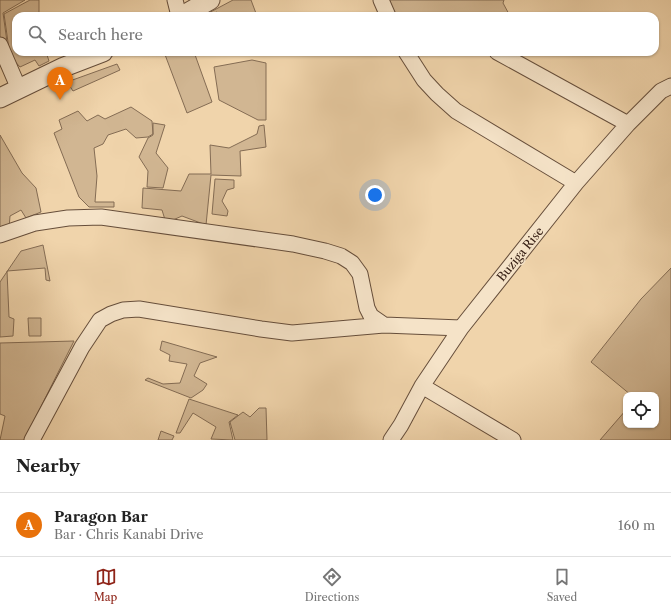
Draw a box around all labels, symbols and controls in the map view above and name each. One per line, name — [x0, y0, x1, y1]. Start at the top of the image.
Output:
search box — [12, 12, 659, 56]
icon: search — [26, 23, 48, 45]
text: Search here — [58, 25, 143, 44]
pin: A — [47, 67, 73, 100]
your location — [365, 185, 385, 205]
street label: Buziga Rise — [494, 224, 547, 284]
map controls — [623, 392, 659, 428]
button: locate — [623, 392, 659, 428]
text: Nearby — [16, 456, 80, 476]
text: Paragon Bar — [54, 507, 148, 526]
text: A — [24, 517, 34, 533]
text: 160 m — [618, 517, 655, 533]
text: Bar · Chris Kanabi Drive — [54, 526, 203, 542]
tab: Map — [94, 566, 117, 604]
tab: Directions — [305, 566, 359, 604]
tab: Saved — [547, 566, 577, 604]

